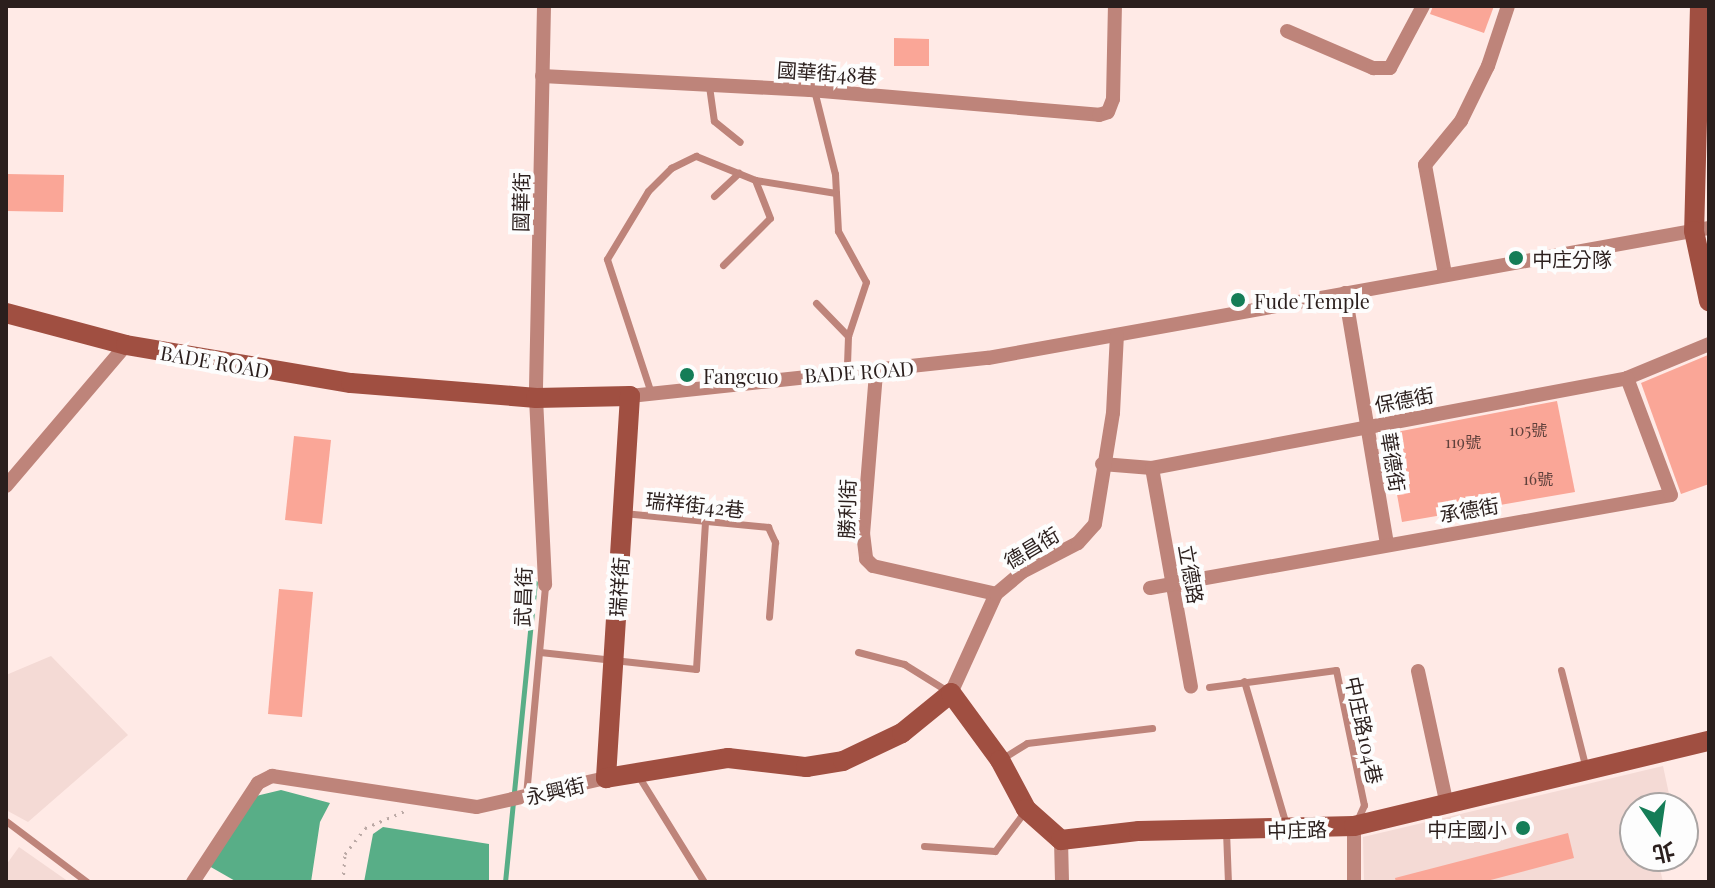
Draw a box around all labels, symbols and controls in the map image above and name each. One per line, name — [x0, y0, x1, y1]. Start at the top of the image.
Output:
street label: 國華街48巷 — [776, 57, 878, 87]
street label: 國華街 — [507, 172, 533, 232]
place label: 中庄分隊 — [1532, 246, 1612, 270]
marker: 中庄分隊 — [1507, 249, 1525, 267]
place label: Fude Temple — [1254, 288, 1370, 312]
marker: Fude Temple — [1229, 291, 1247, 309]
street label: BADE ROAD — [159, 340, 271, 382]
street label: BADE ROAD — [803, 355, 915, 387]
place label: Fangcuo — [703, 363, 778, 387]
marker: Fangcuo — [678, 366, 696, 384]
street label: 保德街 — [1372, 381, 1436, 417]
house number: 105號 — [1509, 420, 1547, 440]
street label: 華德街 — [1377, 430, 1411, 494]
house number: 119號 — [1445, 432, 1481, 452]
house number: 16號 — [1523, 469, 1553, 489]
street label: 勝利街 — [833, 479, 859, 539]
street label: 瑞祥街42巷 — [644, 487, 746, 521]
street label: 承德街 — [1437, 492, 1501, 526]
street label: 德昌街 — [999, 521, 1063, 573]
street label: 立德路 — [1175, 542, 1209, 606]
street label: 瑞祥街 — [604, 556, 632, 618]
street label: 武昌街 — [509, 567, 535, 627]
street label: 中庄路104巷 — [1342, 674, 1388, 786]
street label: 永興街 — [523, 772, 587, 808]
north arrow — [1619, 792, 1699, 872]
street label: 中庄路 — [1267, 816, 1327, 842]
place label: 中庄國小 — [1427, 816, 1507, 840]
marker: 中庄國小 — [1514, 819, 1532, 837]
text: 北 — [1650, 836, 1678, 871]

